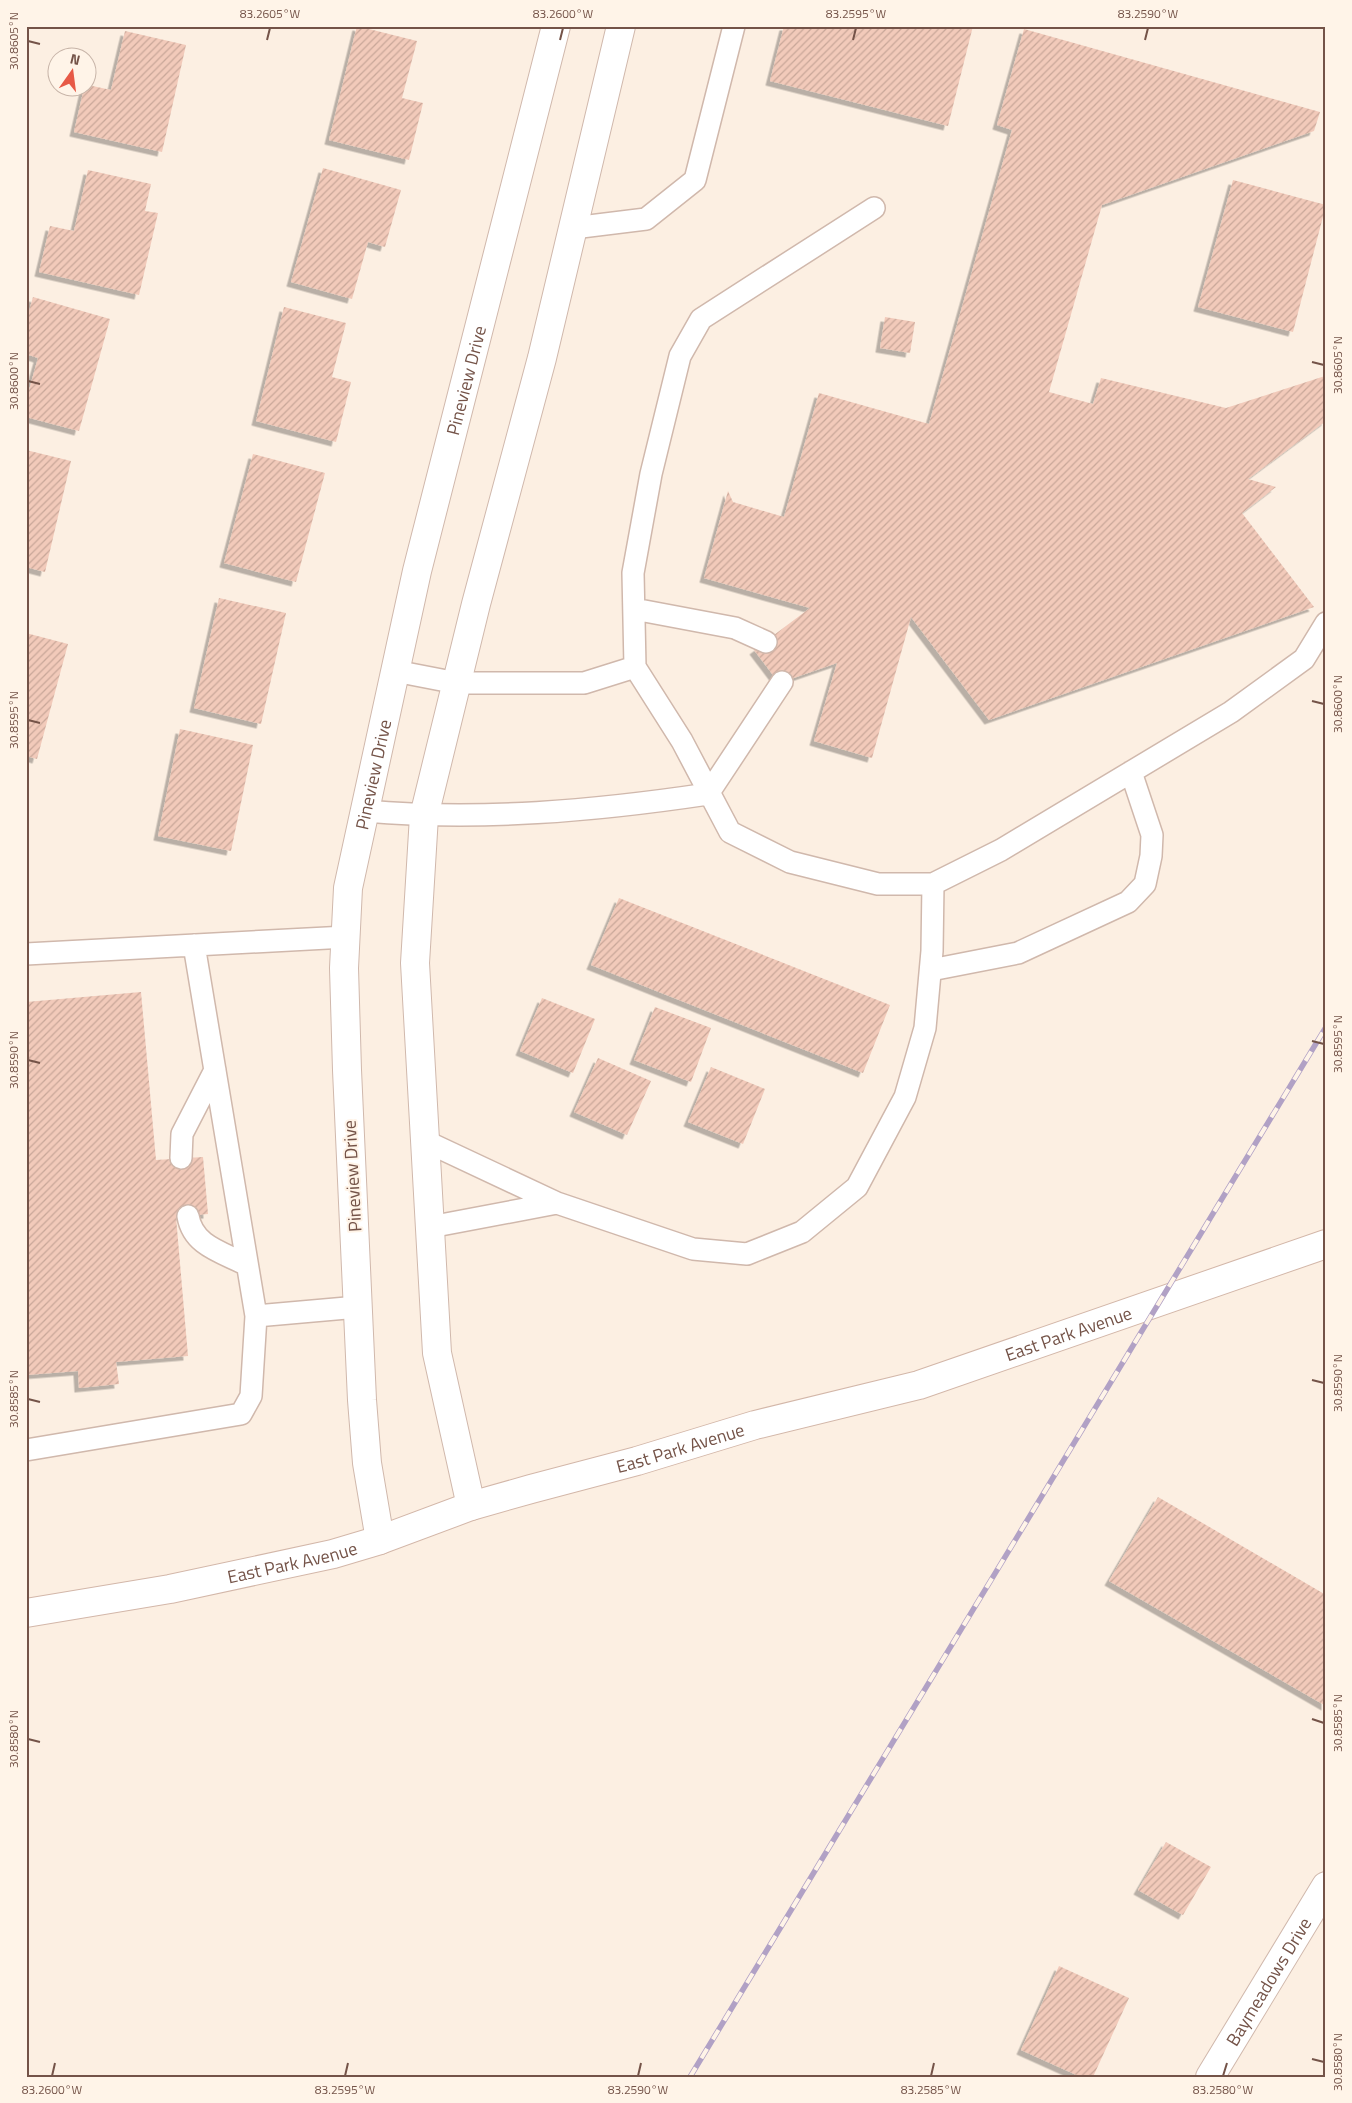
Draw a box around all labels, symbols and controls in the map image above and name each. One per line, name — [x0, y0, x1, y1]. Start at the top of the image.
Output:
text: 83.2605°W — [240, 4, 300, 23]
text: 83.2600°W — [533, 4, 593, 23]
text: 83.2595°W — [826, 4, 886, 23]
text: 83.2590°W — [1118, 4, 1178, 23]
text: 30.8605°N — [4, 12, 23, 70]
north arrow — [48, 48, 98, 98]
text: N — [68, 48, 83, 70]
street label: Pineview Drive — [439, 323, 493, 438]
text: 30.8605°N — [1328, 336, 1347, 394]
text: 30.8600°N — [4, 352, 23, 410]
text: 30.8600°N — [1328, 675, 1347, 733]
text: 30.8595°N — [4, 691, 23, 749]
street label: Pineview Drive — [348, 717, 398, 832]
text: 30.8595°N — [1328, 1015, 1347, 1073]
text: 30.8590°N — [4, 1031, 23, 1089]
street label: Pineview Drive — [336, 1119, 368, 1233]
street label: East Park Avenue — [1001, 1299, 1135, 1368]
text: 30.8590°N — [1328, 1354, 1347, 1412]
text: 30.8585°N — [4, 1370, 23, 1428]
street label: East Park Avenue — [613, 1416, 747, 1479]
street label: East Park Avenue — [225, 1534, 360, 1590]
text: 30.8585°N — [1328, 1694, 1347, 1752]
text: 30.8580°N — [4, 1710, 23, 1768]
street label: Baymeadows Drive — [1219, 1912, 1318, 2051]
text: 30.8580°N — [1328, 2033, 1347, 2091]
text: 83.2600°W — [22, 2080, 82, 2099]
text: 83.2595°W — [315, 2080, 375, 2099]
text: 83.2590°W — [608, 2080, 668, 2099]
text: 83.2585°W — [901, 2080, 961, 2099]
text: 83.2580°W — [1193, 2080, 1253, 2099]

